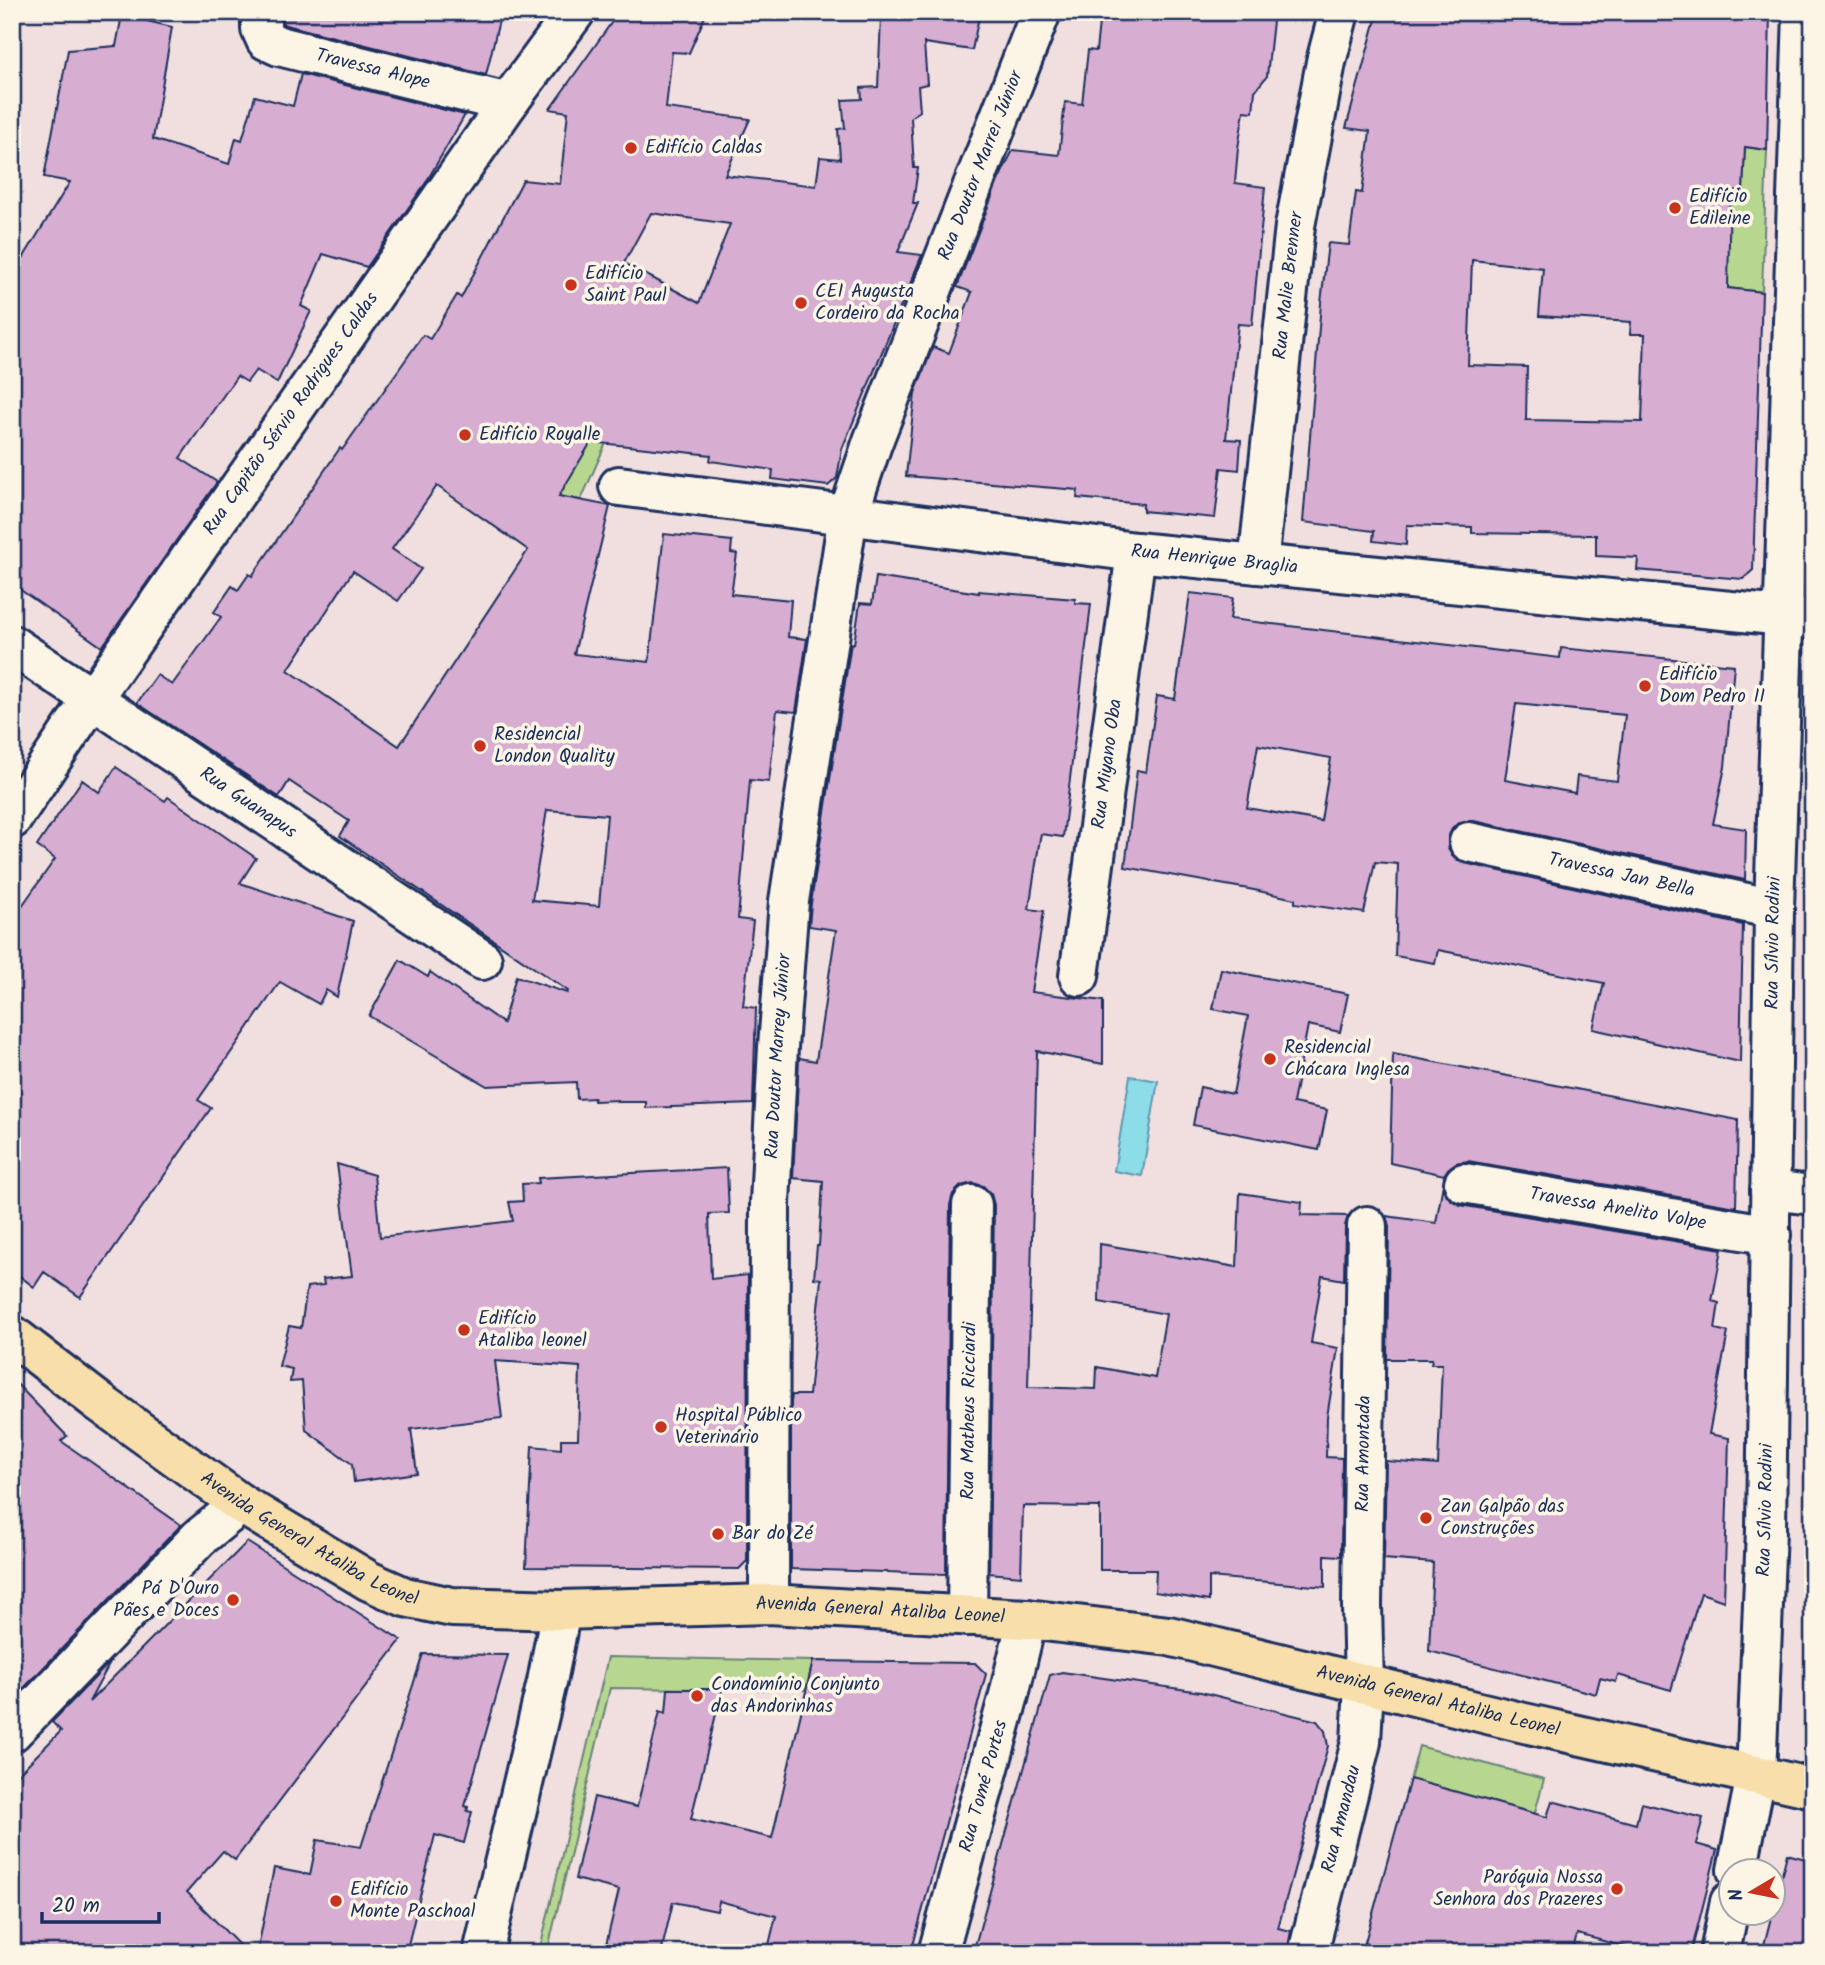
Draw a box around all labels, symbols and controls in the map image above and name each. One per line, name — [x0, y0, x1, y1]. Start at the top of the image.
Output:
street label: Travessa Alope — [312, 41, 434, 98]
street label: Rua Doutor Marrei Júnior — [930, 65, 1032, 265]
place label: Edifício Caldas — [645, 133, 762, 163]
marker: Edifício Caldas — [623, 140, 639, 156]
place label: Edifício Edileine — [1689, 182, 1751, 234]
marker: Edifício Edileine — [1667, 200, 1683, 216]
street label: Rua Malie Brenner — [1265, 208, 1313, 361]
place label: Edifício Saint Paul — [585, 259, 667, 311]
marker: Edifício Saint Paul — [563, 277, 579, 293]
place label: CEI Augusta Cordeiro da Rocha — [815, 277, 960, 329]
street label: Rua Capitão Sérvio Rodrigues Caldas — [196, 286, 387, 542]
marker: CEI Augusta Cordeiro da Rocha — [793, 295, 809, 311]
place label: Edifício Royalle — [479, 420, 601, 450]
marker: Edifício Royalle — [457, 427, 473, 443]
street label: Rua Henrique Braglia — [1129, 537, 1299, 583]
place label: Edifício Dom Pedro II — [1659, 660, 1765, 712]
marker: Edifício Dom Pedro II — [1637, 678, 1653, 694]
street label: Rua Miyano Oba — [1084, 697, 1131, 831]
place label: Residencial London Quality — [494, 720, 616, 772]
marker: Residencial London Quality — [472, 738, 488, 754]
street label: Rua Guanapus — [193, 760, 303, 847]
street label: Travessa Jan Bella — [1545, 845, 1697, 906]
street label: Rua Sílvio Rodini — [1758, 875, 1790, 1010]
street label: Rua Doutor Marrey Júnior — [757, 951, 800, 1160]
place label: Residencial Chácara Inglesa — [1284, 1033, 1410, 1085]
marker: Residencial Chácara Inglesa — [1262, 1051, 1278, 1067]
street label: Travessa Anelito Volpe — [1527, 1179, 1709, 1239]
place label: Edifício Ataliba leonel — [478, 1304, 587, 1356]
street label: Rua Matheus Ricciardi — [953, 1320, 986, 1500]
marker: Edifício Ataliba leonel — [456, 1322, 472, 1338]
street label: Rua Amontada — [1348, 1395, 1380, 1512]
place label: Hospital Público Veterinário — [675, 1401, 802, 1453]
marker: Hospital Público Veterinário — [653, 1419, 669, 1435]
street label: Rua Sílvio Rodini — [1749, 1442, 1782, 1577]
street label: Avenida General Ataliba Leonel — [194, 1464, 422, 1615]
place label: Zan Galpão das Construções — [1440, 1492, 1564, 1544]
marker: Zan Galpão das Construções — [1418, 1510, 1434, 1526]
place label: Bar do Zé — [732, 1519, 813, 1549]
marker: Bar do Zé — [710, 1526, 726, 1542]
place label: Pá D'Ouro Pães e Doces — [113, 1574, 219, 1626]
street label: Avenida General Ataliba Leonel — [755, 1589, 1006, 1633]
marker: Pá D'Ouro Pães e Doces — [225, 1592, 241, 1608]
street label: Avenida General Ataliba Leonel — [1313, 1658, 1563, 1746]
place label: Condomínio Conjunto das Andorinhas — [711, 1670, 880, 1722]
marker: Condomínio Conjunto das Andorinhas — [689, 1688, 705, 1704]
street label: Rua Tomé Portes — [951, 1717, 1016, 1856]
street label: Rua Amandau — [1314, 1762, 1370, 1876]
north arrow — [1716, 1856, 1786, 1926]
place label: Paróquia Nossa Senhora dos Prazeres — [1433, 1863, 1603, 1915]
place label: Edifício Monte Paschoal — [350, 1875, 476, 1927]
scale bar — [42, 1881, 159, 1925]
marker: Paróquia Nossa Senhora dos Prazeres — [1609, 1881, 1625, 1897]
text: N — [1721, 1886, 1753, 1903]
text: 20 m — [52, 1890, 100, 1923]
marker: Edifício Monte Paschoal — [328, 1893, 344, 1909]

